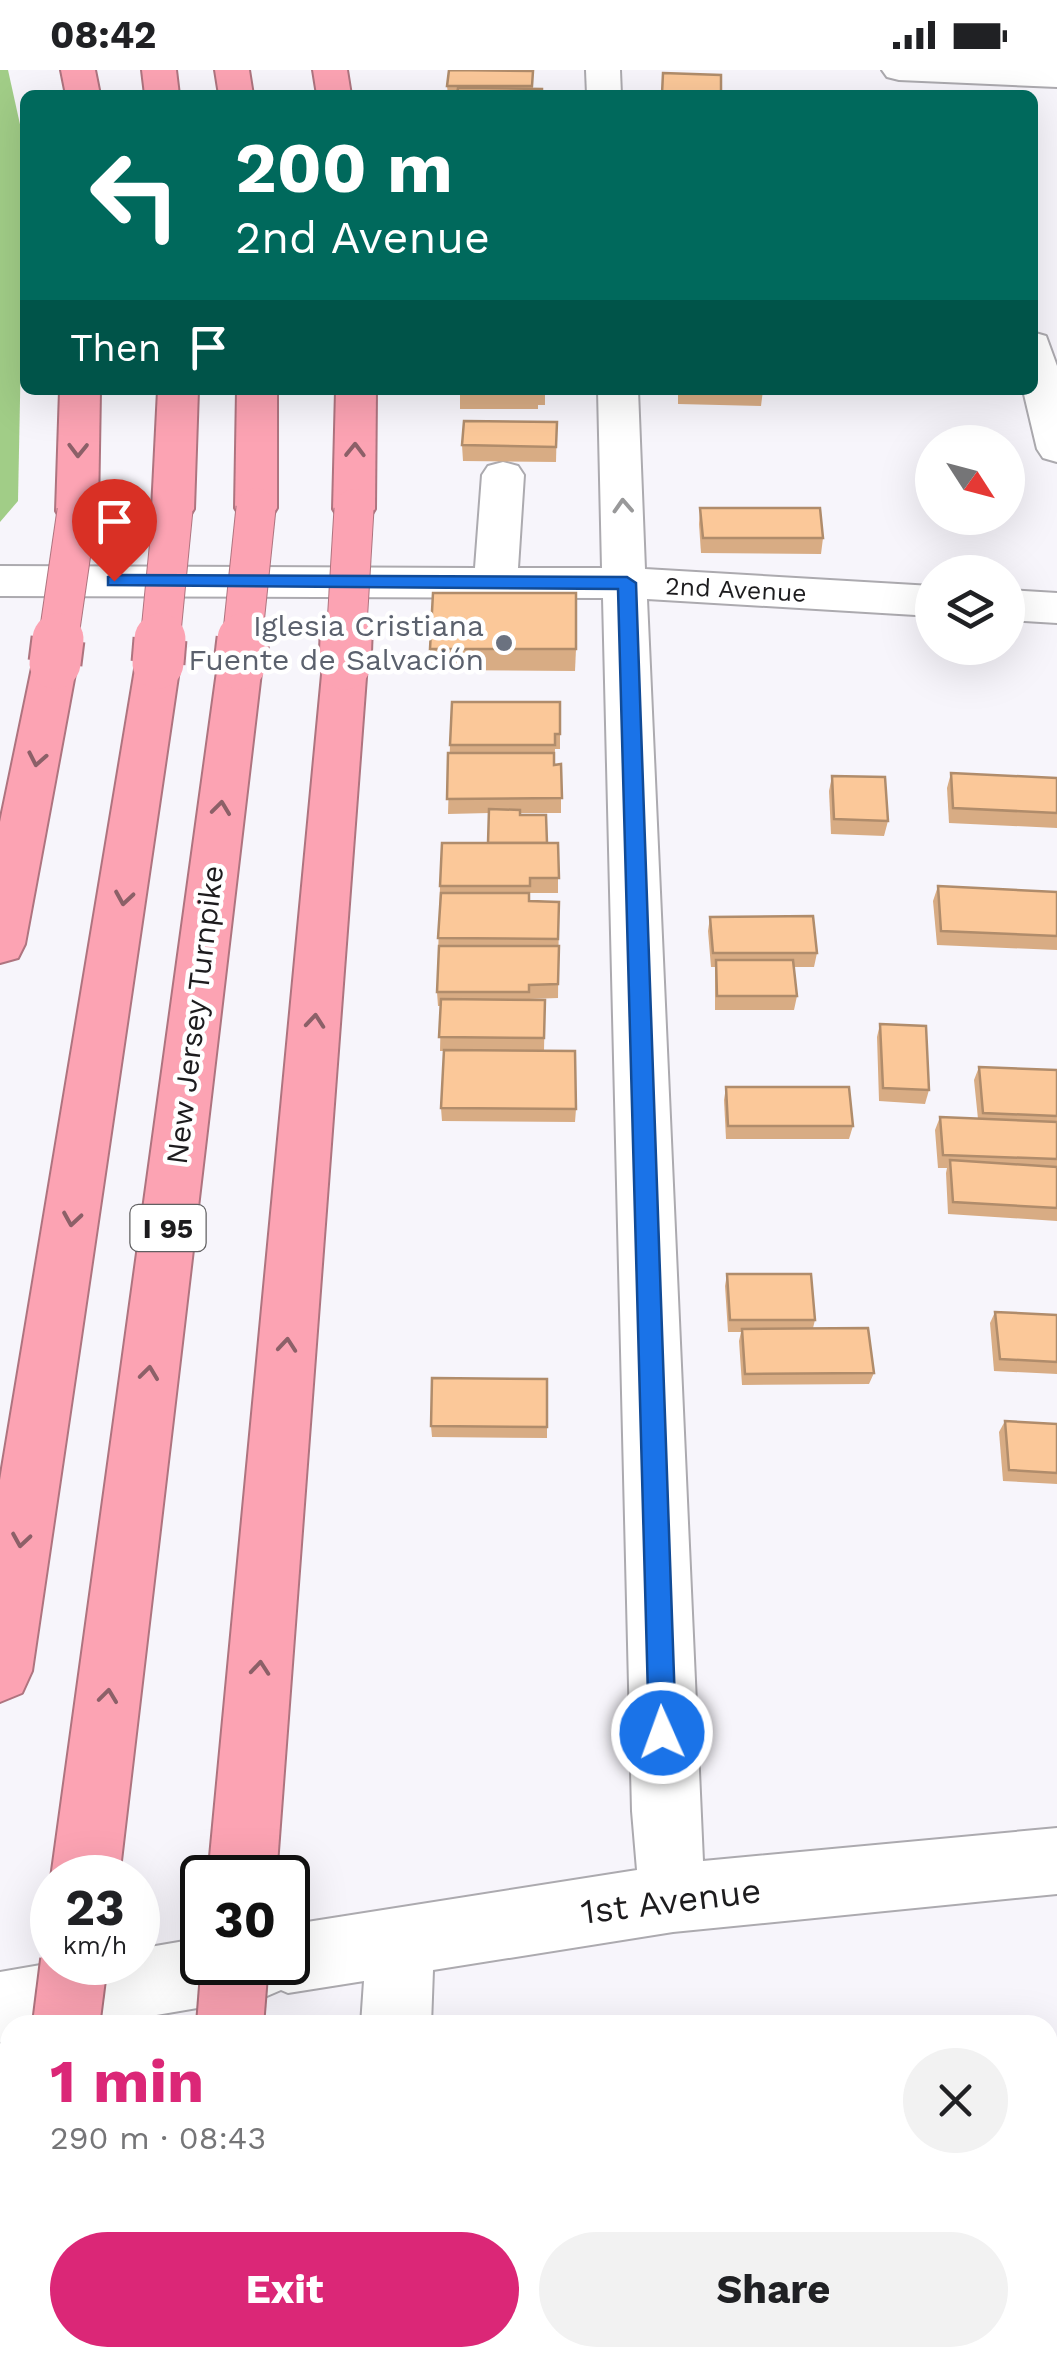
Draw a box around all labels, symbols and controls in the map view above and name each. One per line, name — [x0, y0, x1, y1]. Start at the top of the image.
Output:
text: 08:42 — [50, 13, 157, 57]
text: 200 m — [235, 127, 453, 209]
icon: left — [70, 130, 200, 260]
text: 2nd Avenue — [235, 211, 490, 264]
icon: arrive — [181, 320, 236, 375]
text: Then — [70, 326, 161, 370]
north arrow — [915, 425, 1025, 535]
map controls — [915, 425, 1025, 665]
one-way arrow — [345, 441, 366, 457]
one-way arrow — [68, 443, 89, 459]
pin — [72, 479, 157, 582]
icon: arrive — [87, 494, 142, 549]
one-way arrow — [613, 498, 634, 514]
button: layers — [915, 555, 1025, 665]
street label: 2nd Avenue — [664, 571, 807, 608]
place label: Iglesia Cristiana Fuente de Salvación — [188, 608, 484, 677]
marker: Iglesia Cristiana Fuente de Salvación — [493, 632, 515, 654]
one-way arrow — [27, 750, 48, 767]
one-way arrow — [210, 799, 231, 816]
street label: New Jersey Turnpike — [159, 863, 230, 1166]
one-way arrow — [114, 890, 135, 907]
one-way arrow — [303, 1012, 325, 1028]
road number: I 95 — [130, 1205, 206, 1251]
one-way arrow — [63, 1211, 84, 1228]
one-way arrow — [276, 1336, 298, 1352]
one-way arrow — [138, 1365, 159, 1381]
one-way arrow — [11, 1532, 32, 1549]
one-way arrow — [248, 1660, 270, 1676]
position arrow — [610, 1681, 714, 1785]
one-way arrow — [97, 1687, 118, 1703]
speed limit sign: 30 — [180, 1855, 310, 1985]
street label: 1st Avenue — [579, 1869, 763, 1933]
text: 23 — [65, 1878, 125, 1937]
text: km/h — [63, 1931, 127, 1960]
text: 1 min — [50, 2046, 204, 2117]
button: close — [903, 2048, 1008, 2153]
text: 290 m · 08:43 — [50, 2119, 266, 2157]
button: Exit — [50, 2232, 519, 2347]
button: Share — [539, 2232, 1008, 2347]

